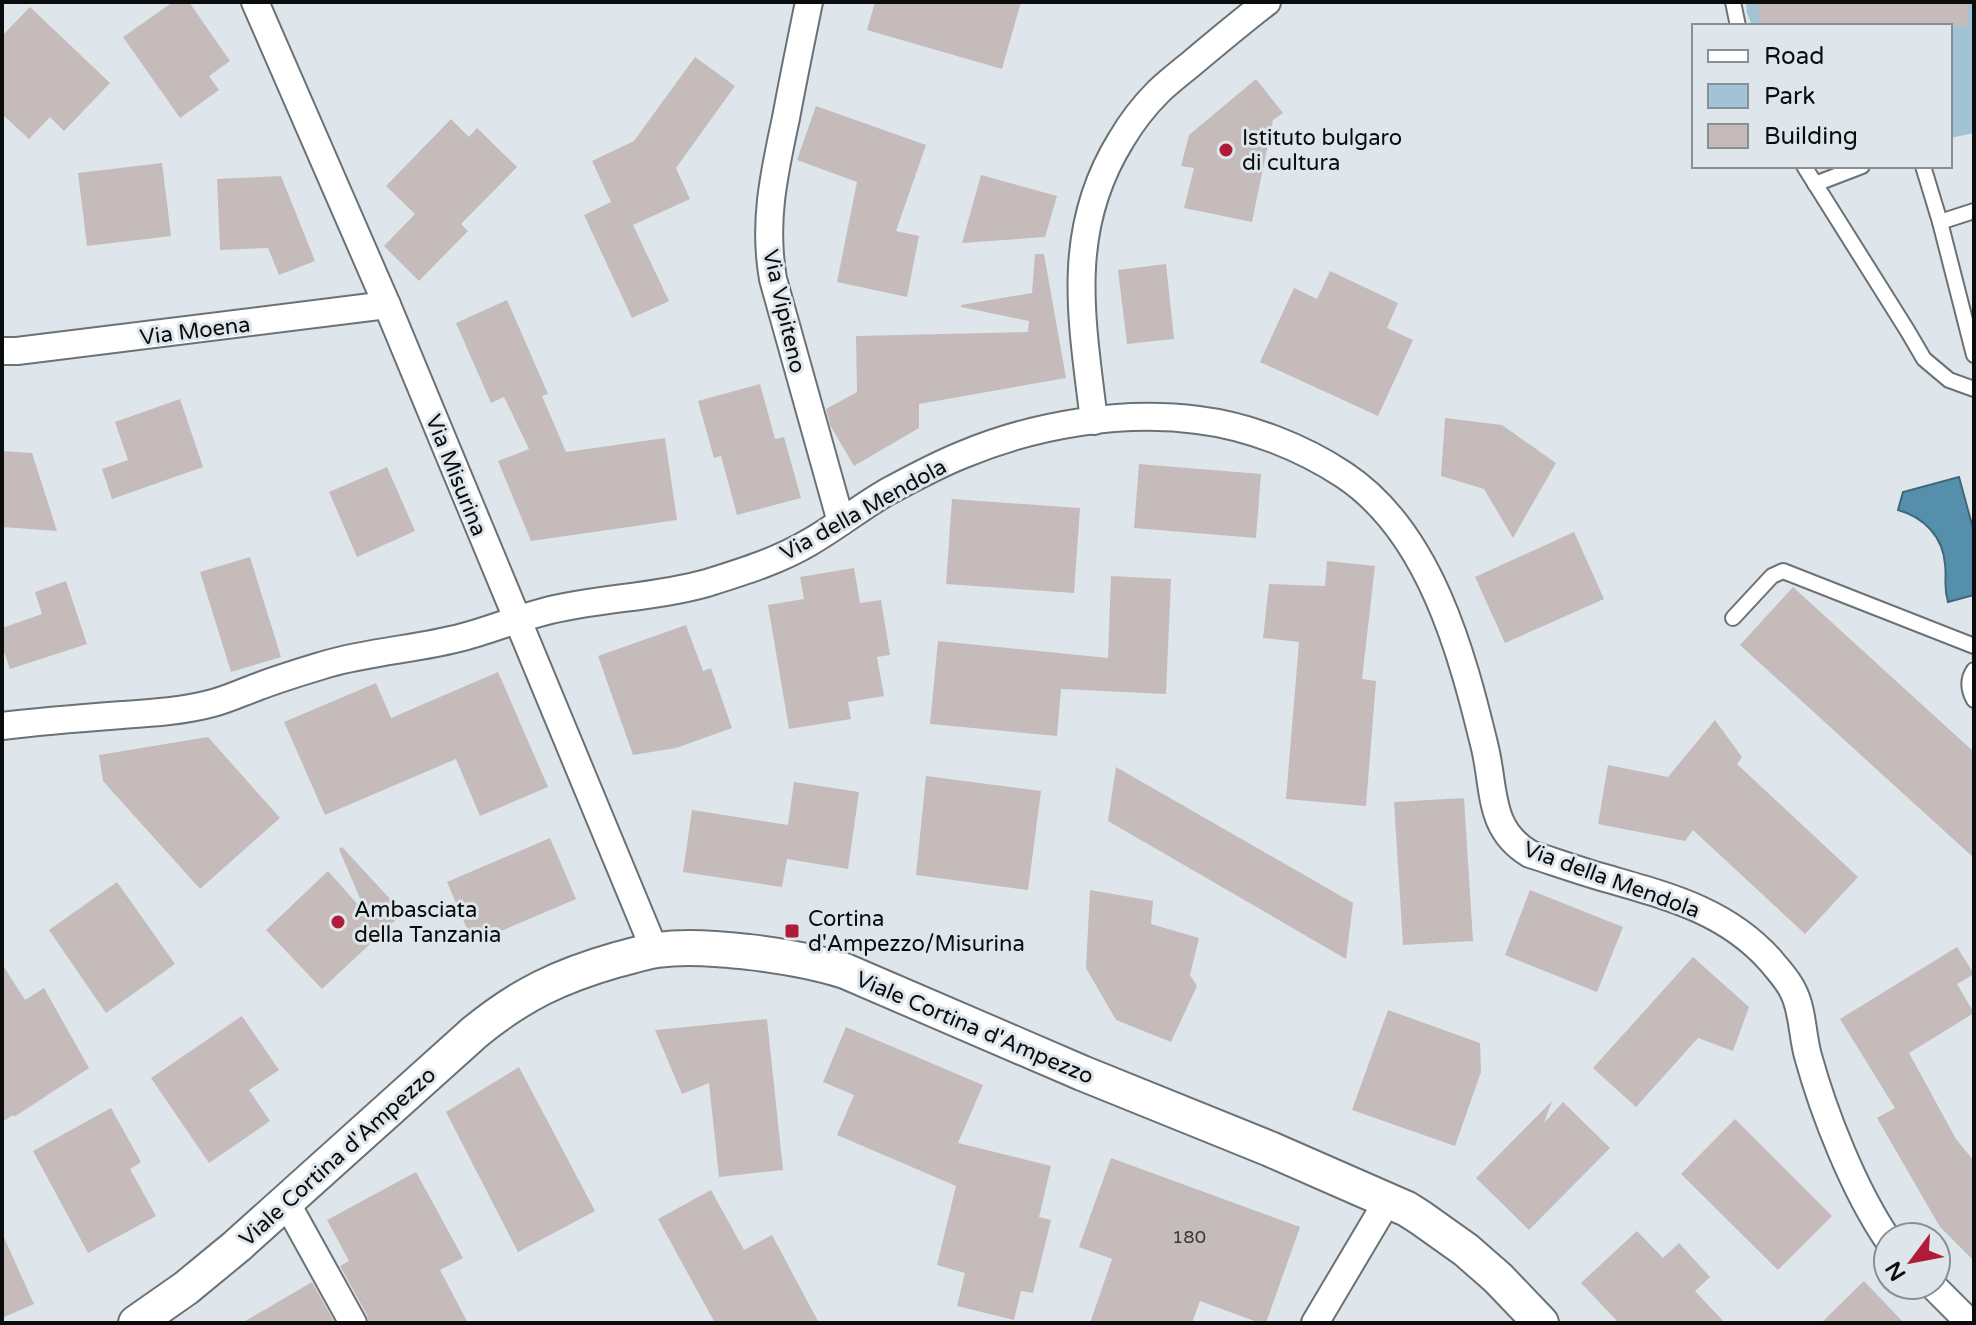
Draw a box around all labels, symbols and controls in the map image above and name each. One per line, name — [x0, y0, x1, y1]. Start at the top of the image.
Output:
legend — [1692, 24, 1952, 168]
text: Road — [1764, 42, 1824, 71]
text: Park — [1764, 82, 1815, 111]
text: Building — [1764, 122, 1858, 151]
place label: Istituto bulgaro di cultura — [1242, 125, 1402, 176]
marker: Istituto bulgaro di cultura — [1217, 141, 1235, 159]
street label: Via Vipiteno — [757, 247, 811, 376]
street label: Via Moena — [138, 311, 252, 351]
street label: Via Misurina — [420, 411, 492, 540]
street label: Via della Mendola — [776, 453, 951, 566]
street label: Via della Mendola — [1520, 836, 1703, 924]
place label: Ambasciata della Tanzania — [354, 897, 501, 948]
place label: Cortina d'Ampezzo/Misurina — [808, 906, 1025, 957]
marker: Ambasciata della Tanzania — [329, 913, 347, 931]
marker: Cortina d'Ampezzo/Misurina — [783, 922, 801, 940]
street label: Viale Cortina d'Ampezzo — [852, 966, 1097, 1090]
street label: Viale Cortina d'Ampezzo — [234, 1062, 441, 1252]
north arrow — [1872, 1221, 1952, 1301]
house number: 180 — [1172, 1226, 1206, 1248]
text: N — [1880, 1257, 1912, 1285]

